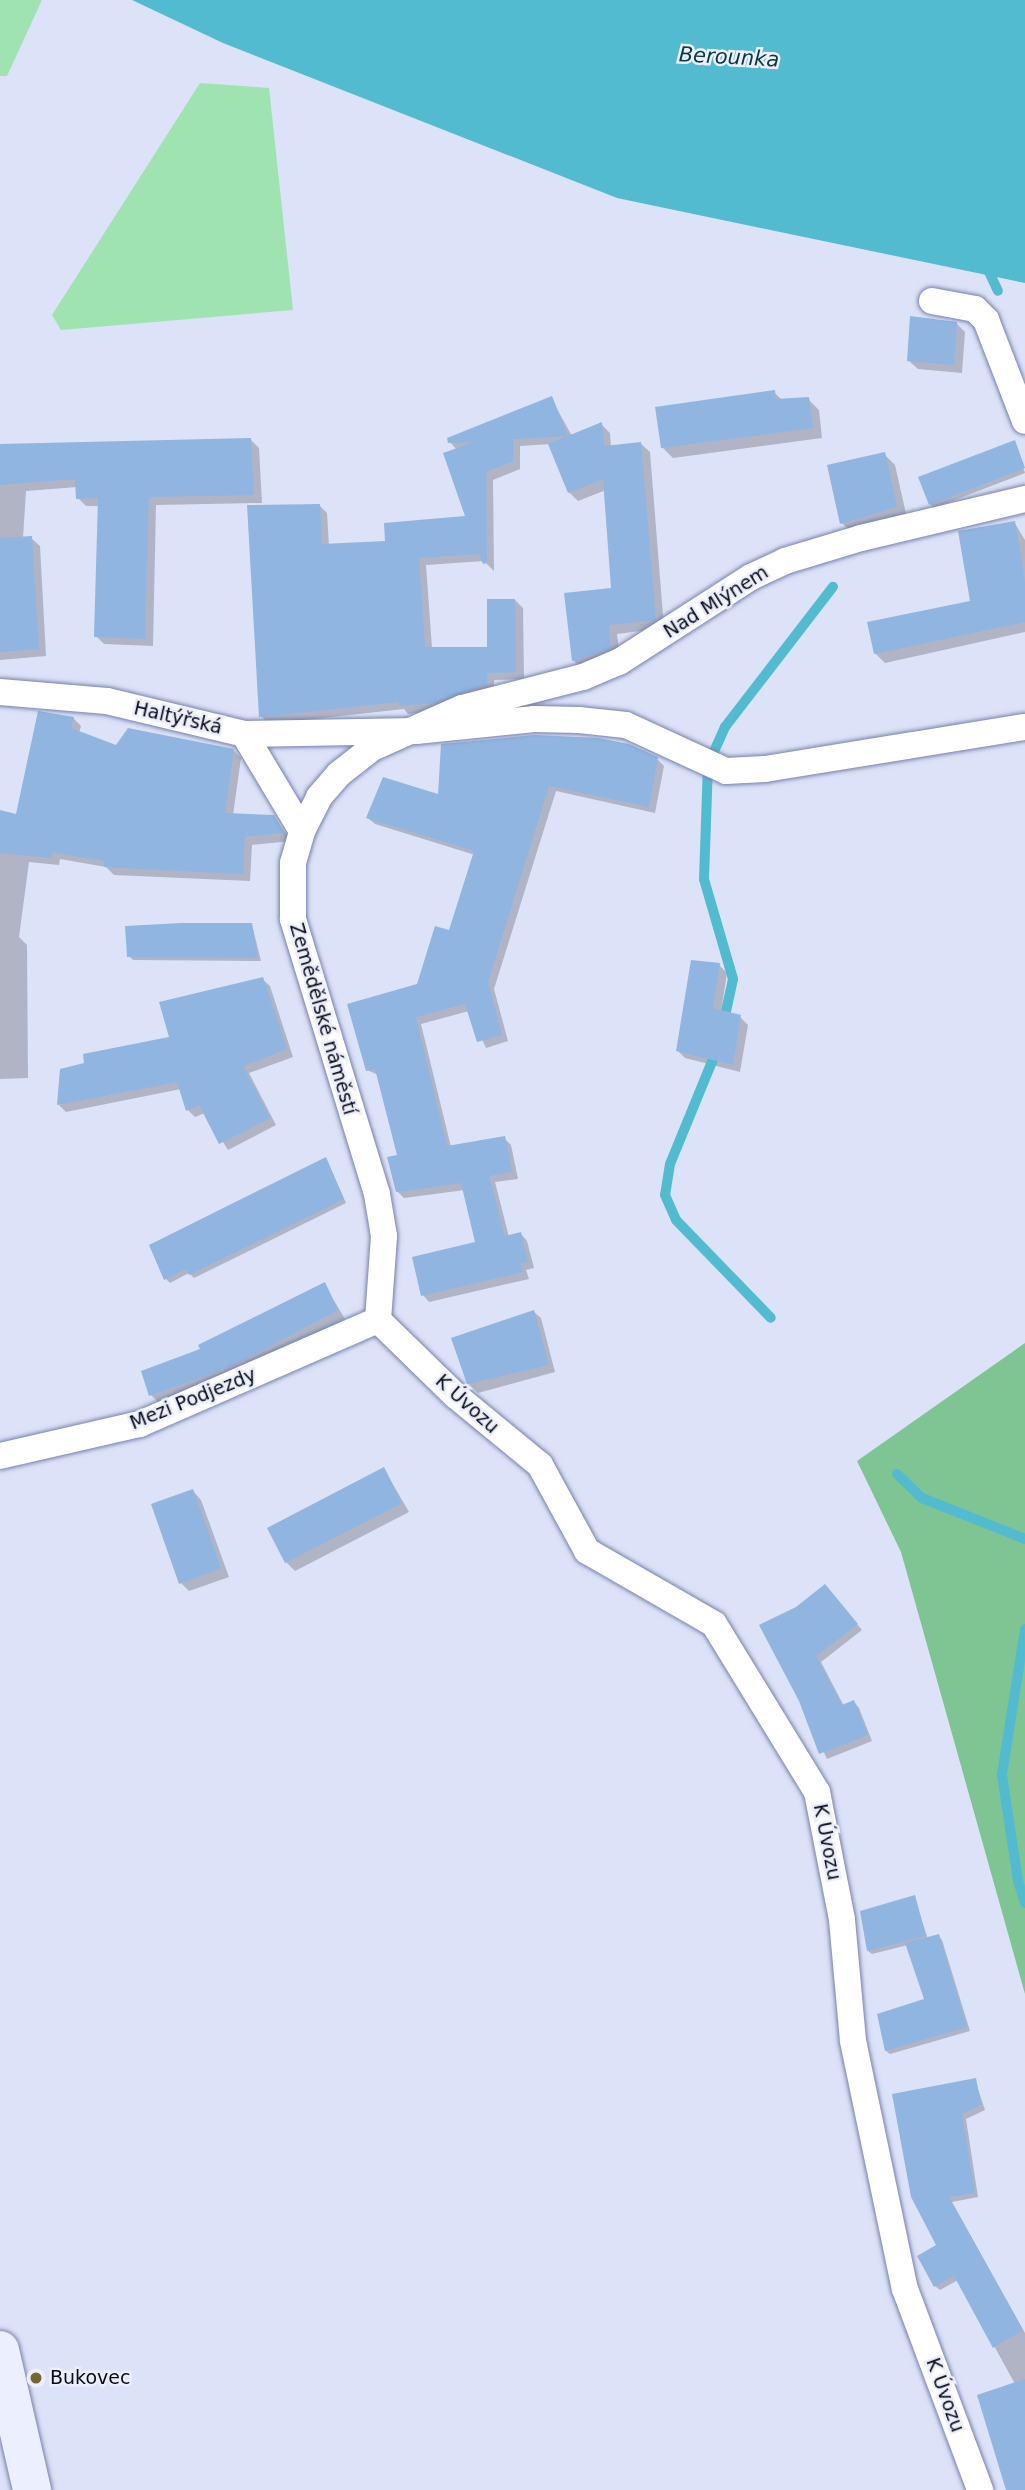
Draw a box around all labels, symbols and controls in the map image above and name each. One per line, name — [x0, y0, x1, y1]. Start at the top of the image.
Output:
water label: Berounka — [678, 42, 780, 72]
street label: Nad Mlýnem — [659, 561, 773, 643]
street label: Haltýřská — [132, 697, 224, 739]
street label: Zemědělské náměstí — [285, 921, 361, 1117]
street label: Mezi Podjezdy — [127, 1363, 259, 1435]
street label: K Úvozu — [431, 1370, 503, 1438]
street label: K Úvozu — [808, 1802, 846, 1882]
street label: K Úvozu — [921, 2355, 969, 2435]
place label: Bukovec — [50, 2367, 130, 2389]
marker: Bukovec — [28, 2370, 44, 2386]

